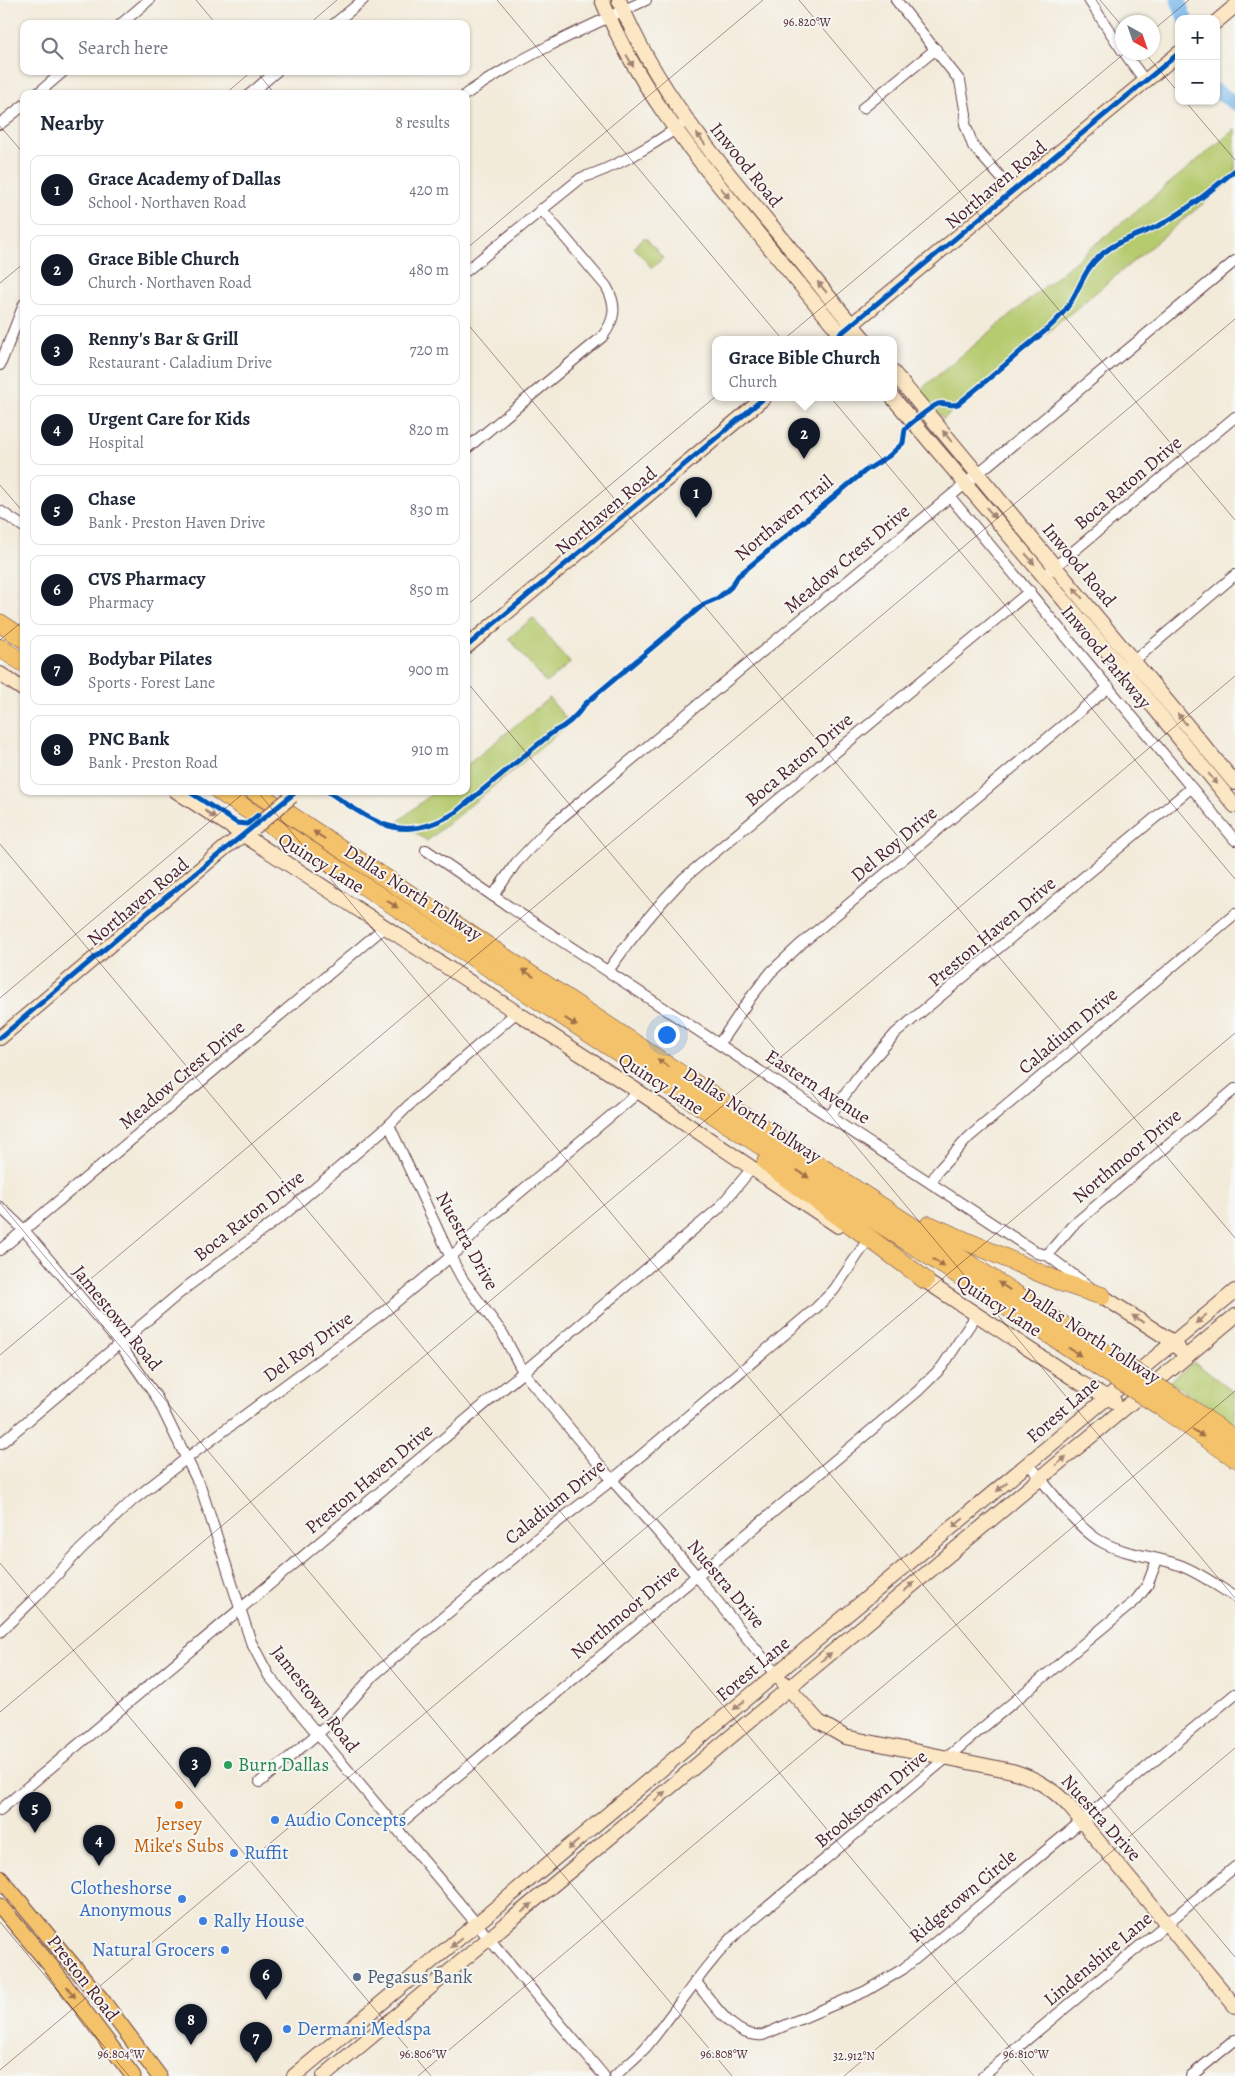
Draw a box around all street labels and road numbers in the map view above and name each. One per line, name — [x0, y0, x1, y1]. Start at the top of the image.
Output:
street label: Inwood Road — [704, 117, 789, 214]
street label: Northaven Road — [940, 134, 1053, 235]
street label: Boca Raton Drive — [1068, 430, 1188, 536]
street label: Northaven Road — [550, 460, 663, 561]
street label: Northaven Trail — [729, 469, 839, 567]
street label: Meadow Crest Drive — [778, 499, 916, 619]
street label: Inwood Road — [1036, 517, 1122, 613]
street label: Inwood Parkway — [1055, 599, 1158, 715]
street label: Boca Raton Drive — [739, 707, 859, 813]
street label: Del Roy Drive — [845, 800, 943, 888]
street label: Quincy Lane — [273, 826, 369, 900]
street label: Dallas North Tollway — [339, 839, 488, 948]
street label: Northaven Road — [82, 851, 195, 952]
street label: Preston Haven Drive — [923, 871, 1061, 993]
street label: Caladium Drive — [1013, 982, 1123, 1080]
street label: Meadow Crest Drive — [113, 1015, 251, 1135]
street label: Eastern Avenue — [761, 1043, 875, 1131]
street label: Quincy Lane — [613, 1047, 709, 1121]
street label: Dallas North Tollway — [678, 1061, 827, 1170]
street label: Northmoor Drive — [1067, 1103, 1187, 1209]
street label: Boca Raton Drive — [188, 1165, 310, 1267]
street label: Nuestra Drive — [429, 1187, 505, 1295]
street label: Jamestown Road — [66, 1260, 168, 1377]
street label: Quincy Lane — [951, 1269, 1047, 1343]
street label: Dallas North Tollway — [1017, 1282, 1166, 1391]
street label: Del Roy Drive — [258, 1306, 358, 1388]
street label: Forest Lane — [1021, 1371, 1105, 1449]
street label: Preston Haven Drive — [300, 1418, 438, 1540]
street label: Caladium Drive — [499, 1453, 611, 1551]
street label: Nuestra Drive — [681, 1534, 771, 1634]
street label: Northmoor Drive — [565, 1559, 685, 1665]
street label: Forest Lane — [711, 1630, 795, 1708]
street label: Jamestown Road — [265, 1640, 365, 1758]
street label: Brookstown Drive — [809, 1744, 933, 1854]
street label: Nuestra Drive — [1055, 1769, 1147, 1867]
street label: Ridgetown Circle — [904, 1843, 1022, 1949]
street label: Lindenshire Lane — [1038, 1906, 1158, 2012]
street label: Preston Road — [41, 1929, 125, 2027]

